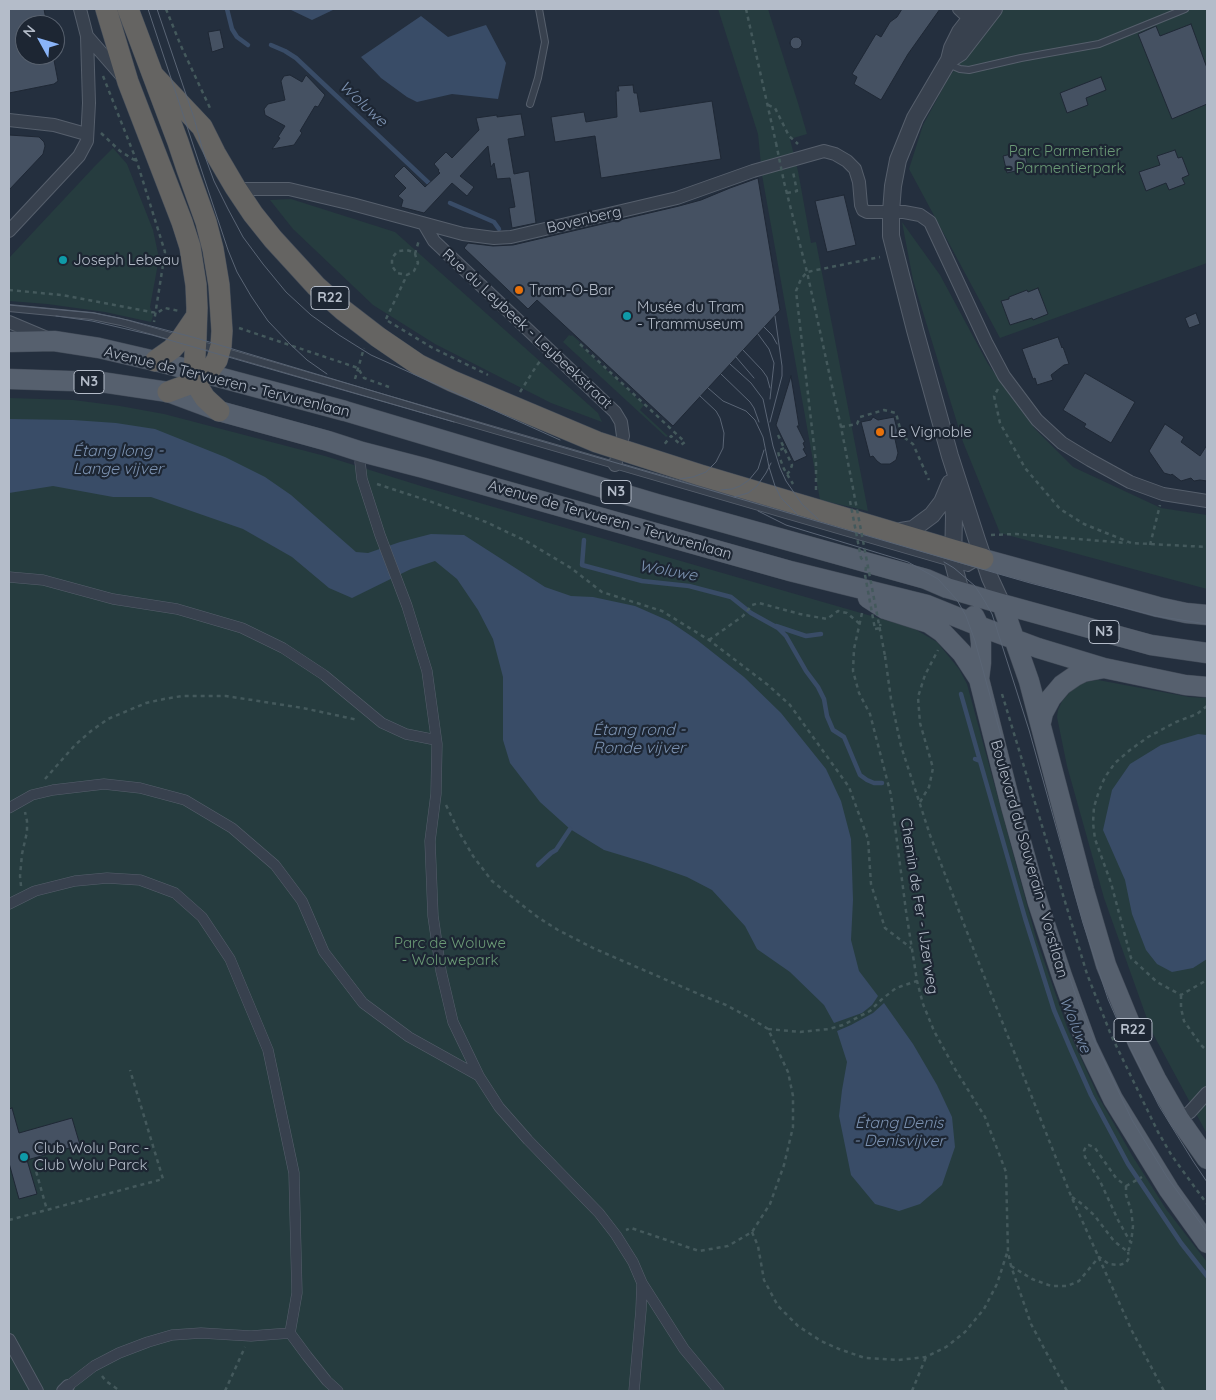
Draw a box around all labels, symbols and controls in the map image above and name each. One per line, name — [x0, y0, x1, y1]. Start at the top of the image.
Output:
north arrow — [15, 15, 65, 65]
text: N — [19, 22, 39, 41]
water label: Woluwe — [335, 77, 391, 131]
park label: Parc Parmentier - Parmentierpark — [1005, 142, 1125, 177]
street label: Bovenberg — [545, 203, 623, 237]
street label: Rue du Leybeek - Leybeekstraat — [438, 245, 616, 413]
place label: Joseph Lebeau — [73, 251, 179, 269]
marker: Joseph Lebeau — [57, 254, 69, 266]
place label: Tram-O-Bar — [529, 281, 613, 299]
marker: Tram-O-Bar — [513, 284, 525, 296]
road number: R22 — [311, 286, 349, 310]
place label: Musée du Tram - Trammuseum — [637, 298, 745, 333]
marker: Musée du Tram - Trammuseum — [621, 310, 633, 322]
street label: Avenue de Tervueren - Tervurenlaan — [102, 343, 352, 421]
road number: N3 — [74, 371, 104, 394]
place label: Le Vignoble — [890, 423, 972, 441]
marker: Le Vignoble — [874, 426, 886, 438]
water label: Étang long - Lange vijver — [73, 441, 163, 479]
street label: Avenue de Tervueren - Tervurenlaan — [486, 477, 734, 563]
road number: N3 — [601, 481, 631, 504]
water label: Woluwe — [637, 556, 699, 586]
road number: N3 — [1089, 620, 1119, 644]
water label: Étang rond - Ronde vijver — [593, 720, 685, 758]
street label: Boulevard du Souverain - Vorstlaan — [986, 738, 1072, 980]
street label: Chemin de Fer - IJzerweg — [896, 817, 942, 995]
park label: Parc de Woluwe - Woluwepark — [394, 934, 506, 969]
water label: Woluwe — [1055, 994, 1095, 1056]
road number: R22 — [1114, 1018, 1152, 1042]
water label: Étang Denis - Denisvijver — [853, 1113, 945, 1151]
place label: Club Wolu Parc - Club Wolu Parck — [34, 1139, 149, 1174]
marker: Club Wolu Parc - Club Wolu Parck — [18, 1151, 30, 1163]

